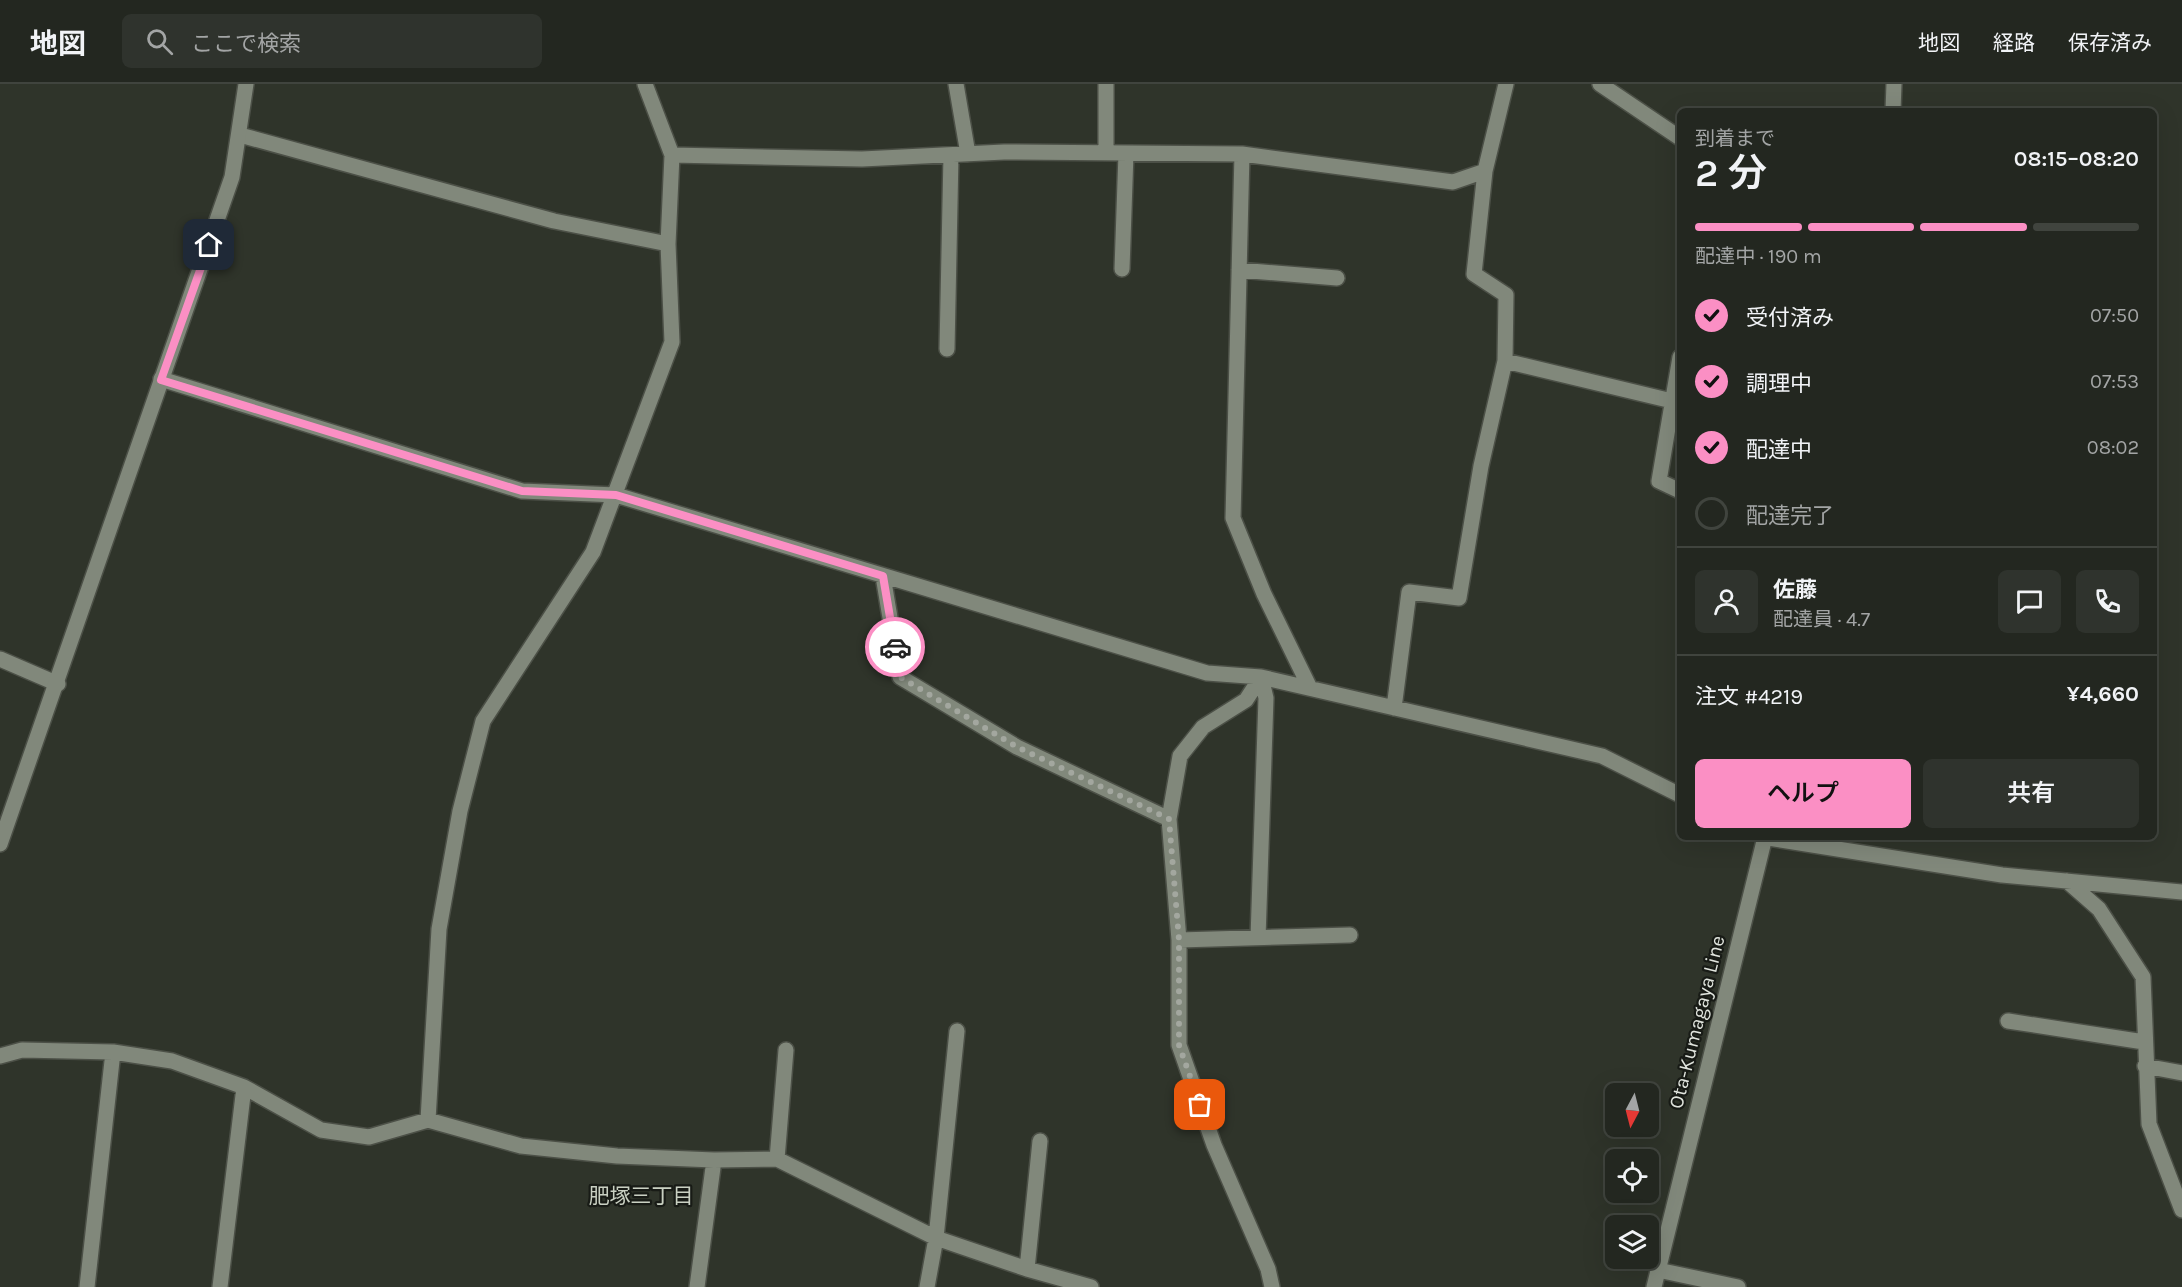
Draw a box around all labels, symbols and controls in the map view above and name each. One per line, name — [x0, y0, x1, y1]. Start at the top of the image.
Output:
search box — [122, 14, 542, 68]
icon: search — [143, 25, 176, 58]
text: 地図 — [30, 27, 86, 60]
text: ここで検索 — [191, 31, 301, 57]
text: 地図 — [1918, 31, 1960, 55]
text: 経路 — [1993, 31, 2035, 55]
text: 保存済み — [2068, 31, 2152, 55]
text: 到着まで — [1695, 127, 1775, 150]
text: 08:15–08:20 — [2014, 146, 2139, 172]
text: 2 分 — [1695, 150, 1767, 196]
pin — [183, 219, 234, 270]
icon: home — [192, 228, 225, 261]
text: 配達中 · 190 m — [1695, 245, 1822, 268]
icon: check — [1695, 299, 1728, 332]
text: 07:50 — [2090, 304, 2139, 327]
text: 受付済み — [1746, 305, 1834, 331]
icon: check — [1695, 365, 1728, 398]
text: 07:53 — [2090, 370, 2139, 393]
text: 調理中 — [1746, 371, 1812, 397]
icon: check — [1695, 431, 1728, 464]
text: 08:02 — [2087, 436, 2139, 459]
text: 配達中 — [1746, 437, 1812, 463]
text: 配達完了 — [1746, 503, 1834, 529]
button: person — [1695, 570, 1758, 633]
button: chat — [1998, 570, 2061, 633]
button: phone — [2076, 570, 2139, 633]
text: 佐藤 — [1773, 577, 1817, 603]
text: 配達員 · 4.7 — [1773, 608, 1870, 631]
courier — [865, 617, 925, 677]
icon: car — [879, 631, 912, 664]
text: ¥4,660 — [2067, 681, 2139, 707]
text: 注文 #4219 — [1695, 684, 1803, 710]
button: ヘルプ — [1695, 759, 1911, 828]
button: 共有 — [1923, 759, 2139, 828]
street label: Ota-Kumagaya Line — [1664, 933, 1730, 1111]
pin — [1174, 1079, 1225, 1130]
north arrow — [1605, 1083, 1659, 1137]
map controls — [1605, 1083, 1659, 1269]
icon: bag — [1183, 1088, 1216, 1121]
button: locate — [1605, 1149, 1659, 1203]
district label: 肥塚三丁目 — [589, 1184, 694, 1208]
button: layers — [1605, 1215, 1659, 1269]

